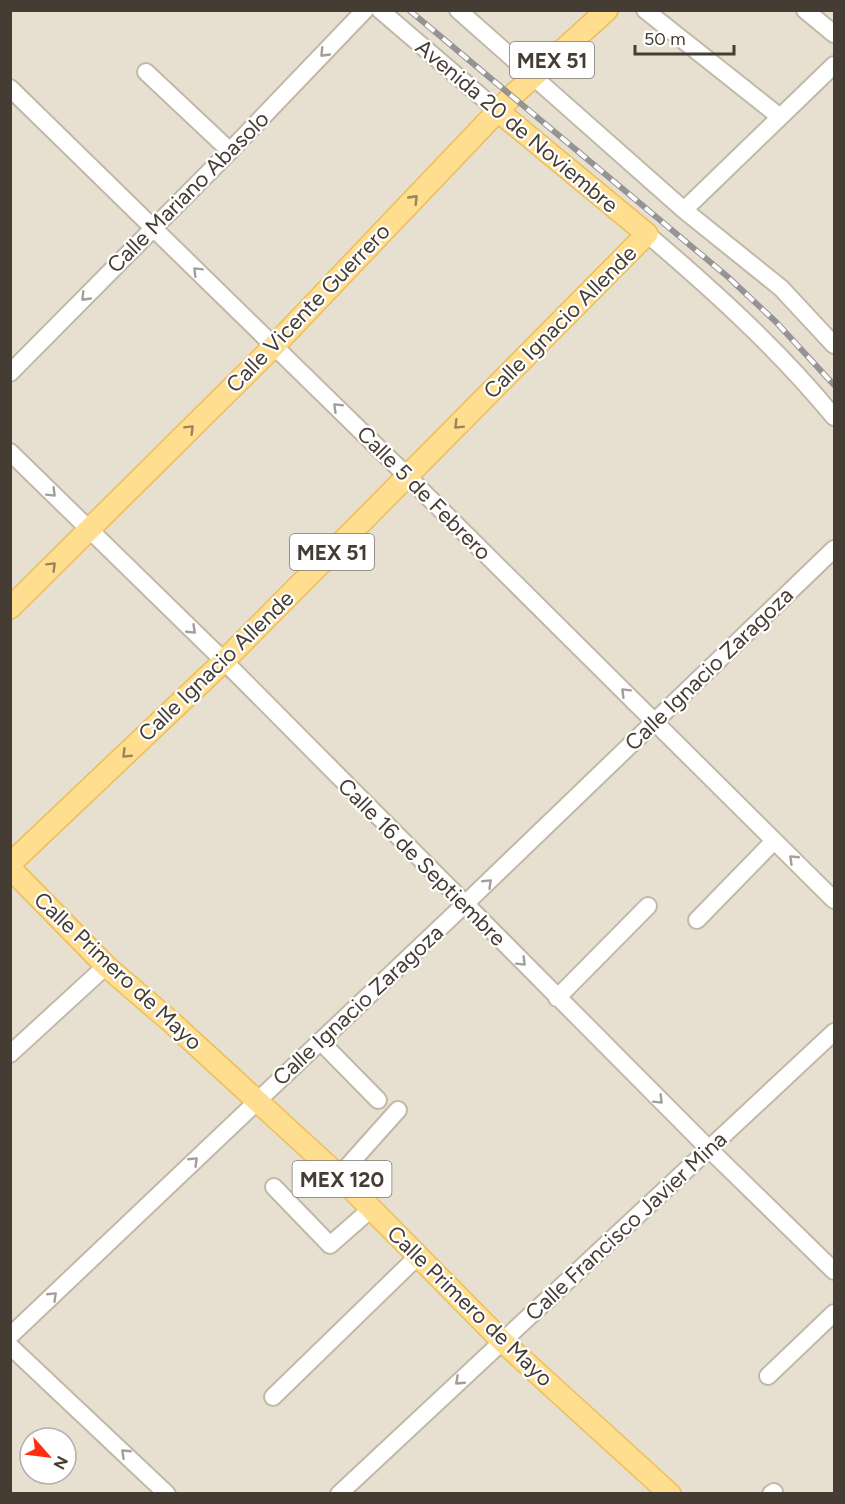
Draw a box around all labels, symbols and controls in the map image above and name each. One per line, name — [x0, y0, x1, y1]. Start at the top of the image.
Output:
scale bar — [635, 18, 734, 56]
text: 50 m — [644, 28, 686, 50]
street label: Avenida 20 de Noviembre — [410, 33, 624, 219]
road number: MEX 51 — [510, 42, 594, 78]
one-way arrow — [320, 46, 331, 56]
street label: Calle Mariano Abasolo — [101, 105, 275, 279]
one-way arrow — [407, 195, 418, 206]
street label: Calle Vicente Guerrero — [220, 218, 396, 398]
street label: Calle Ignacio Allende — [478, 240, 642, 404]
one-way arrow — [194, 267, 204, 278]
one-way arrow — [81, 290, 92, 301]
one-way arrow — [333, 404, 344, 415]
one-way arrow — [454, 417, 465, 428]
street label: Calle 5 de Febrero — [351, 420, 497, 566]
one-way arrow — [184, 425, 194, 436]
one-way arrow — [45, 486, 56, 497]
road number: MEX 51 — [290, 534, 374, 570]
one-way arrow — [44, 563, 55, 574]
street label: Calle Ignacio Zaragoza — [619, 582, 799, 756]
street label: Calle Ignacio Allende — [133, 585, 299, 747]
one-way arrow — [184, 622, 195, 633]
one-way arrow — [621, 689, 632, 700]
one-way arrow — [122, 747, 133, 758]
street label: Calle 16 de Septiembre — [332, 772, 512, 952]
one-way arrow — [789, 856, 800, 867]
one-way arrow — [480, 879, 491, 890]
street label: Calle Primero de Mayo — [28, 886, 208, 1056]
street label: Calle Ignacio Zaragoza — [267, 919, 449, 1091]
one-way arrow — [514, 954, 525, 965]
one-way arrow — [652, 1092, 663, 1103]
street label: Calle Francisco Javier Mina — [520, 1126, 732, 1326]
one-way arrow — [187, 1157, 197, 1168]
road number: MEX 120 — [292, 1161, 392, 1197]
street label: Calle Primero de Mayo — [382, 1220, 558, 1392]
one-way arrow — [45, 1292, 56, 1303]
one-way arrow — [455, 1374, 466, 1385]
north arrow — [18, 1426, 78, 1486]
one-way arrow — [121, 1450, 132, 1461]
text: N — [50, 1453, 72, 1473]

